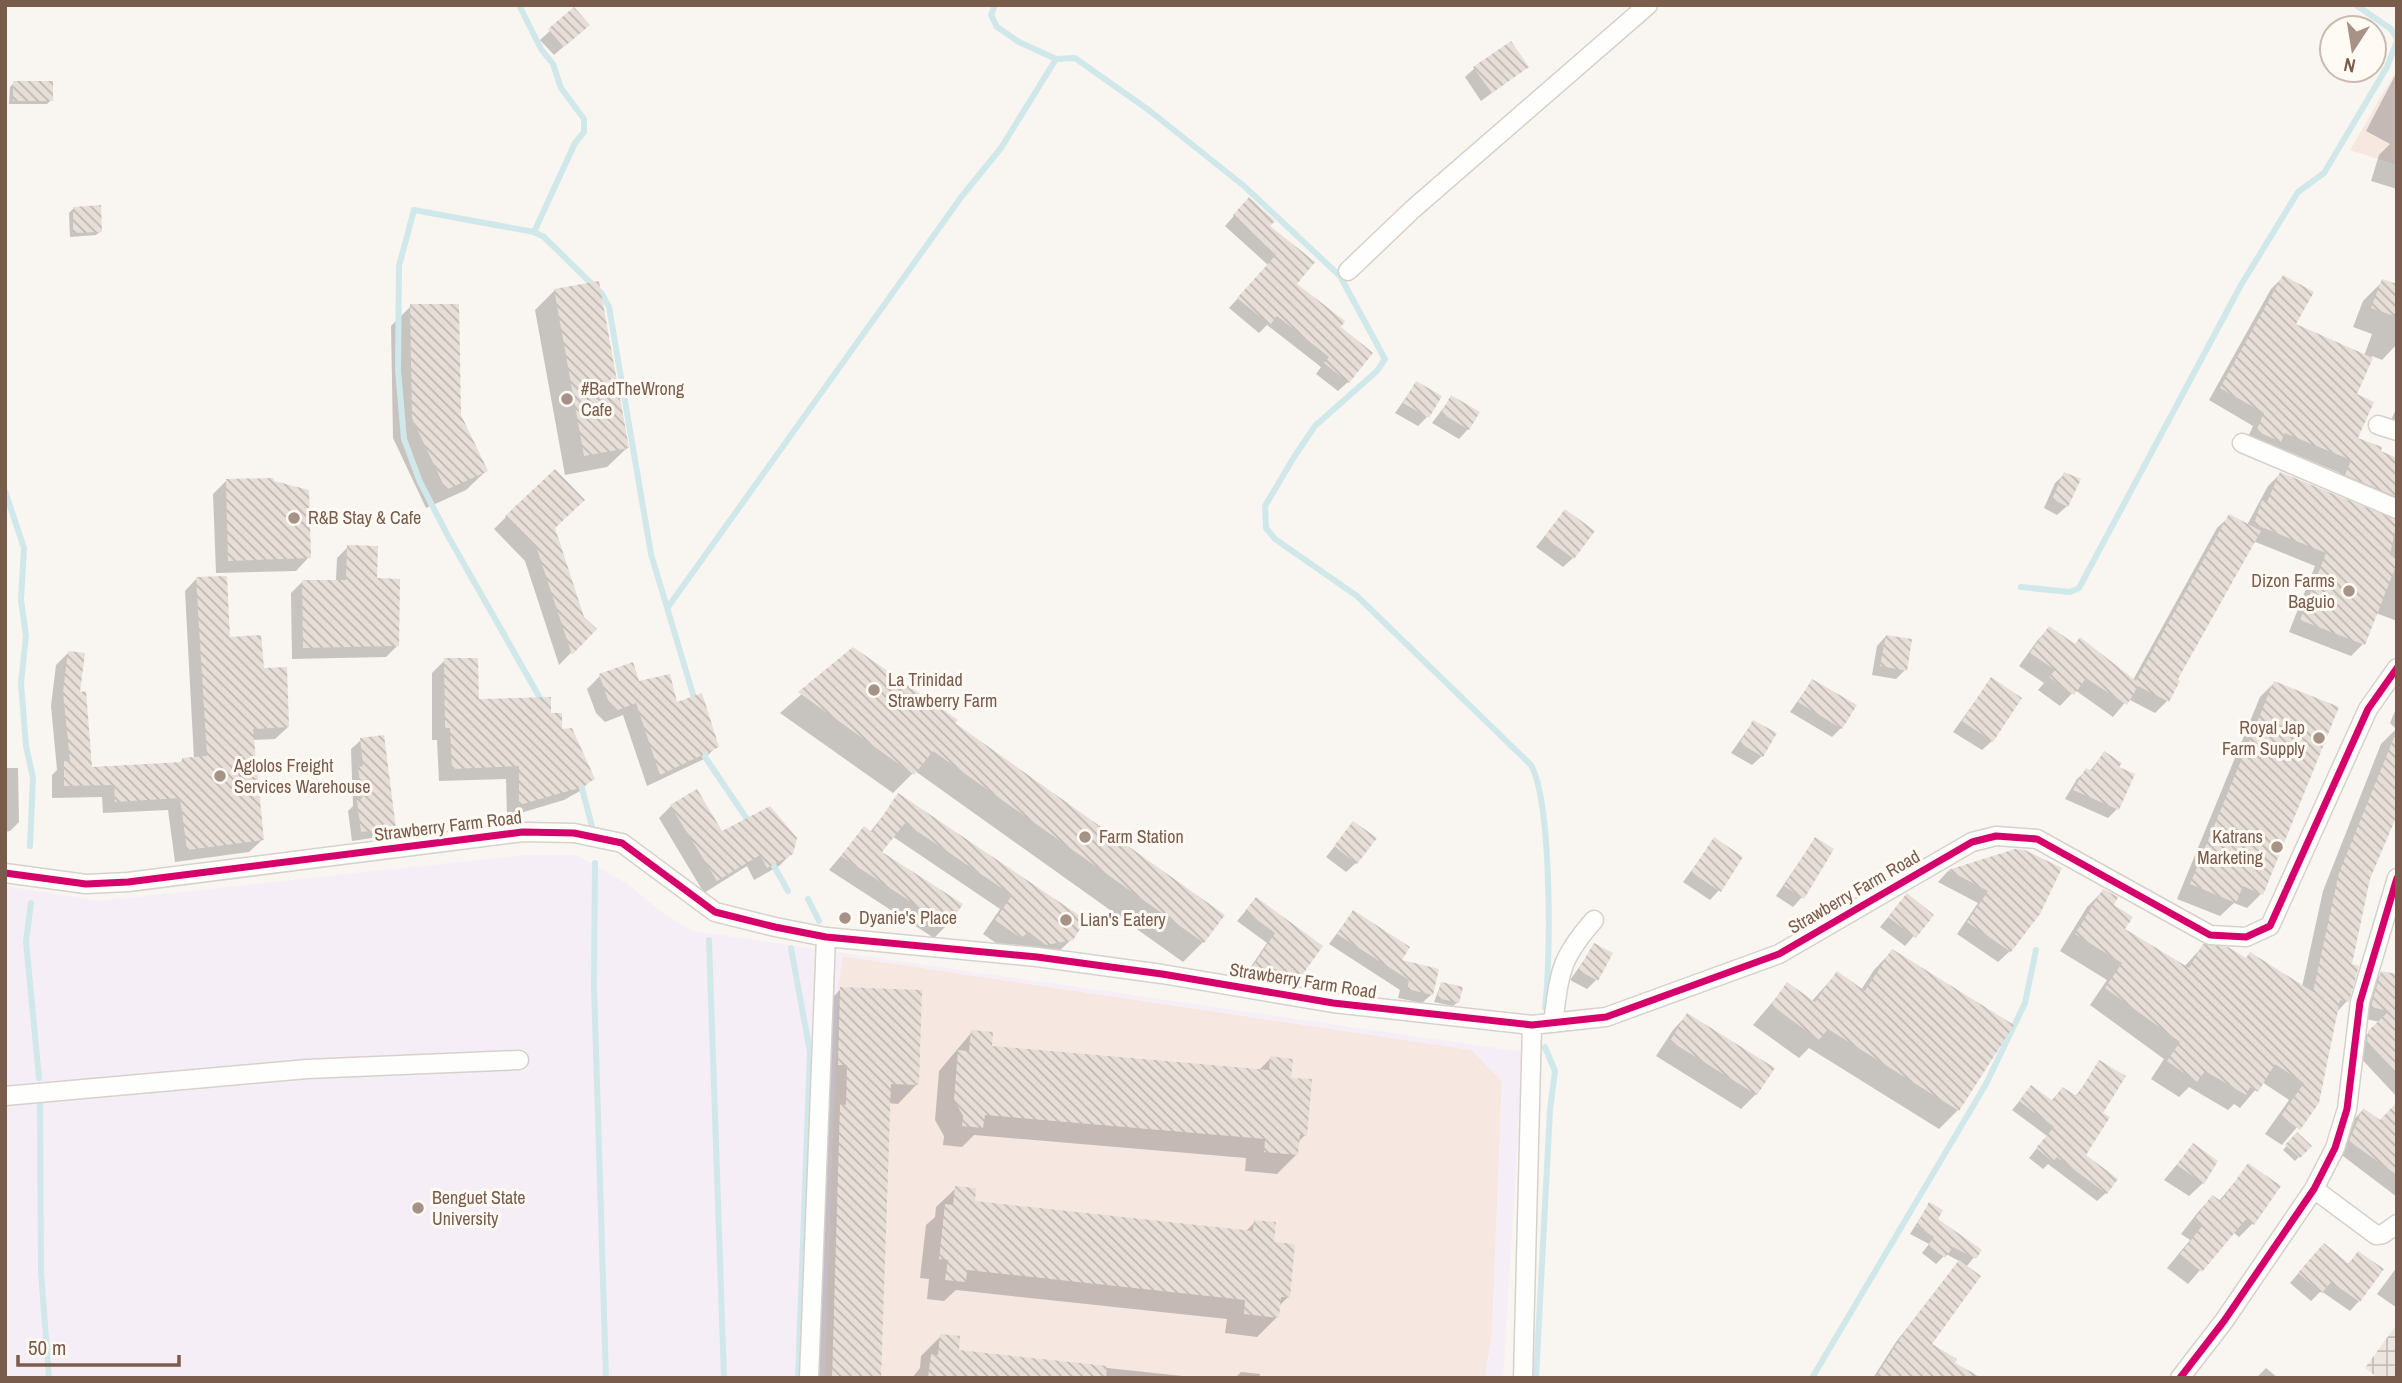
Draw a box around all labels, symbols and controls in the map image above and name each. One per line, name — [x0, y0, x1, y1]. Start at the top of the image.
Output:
north arrow — [2318, 14, 2388, 84]
text: N — [2341, 52, 2358, 80]
place label: #BadTheWrong Cafe — [581, 376, 685, 422]
marker: #BadTheWrong Cafe — [559, 391, 575, 407]
place label: R&B Stay & Cafe — [308, 505, 421, 530]
marker: R&B Stay & Cafe — [286, 510, 302, 526]
place label: Dizon Farms Baguio — [2251, 568, 2335, 614]
marker: Dizon Farms Baguio — [2341, 583, 2357, 599]
place label: La Trinidad Strawberry Farm — [888, 667, 997, 713]
marker: La Trinidad Strawberry Farm — [866, 682, 882, 698]
place label: Royal Jap Farm Supply — [2222, 715, 2306, 761]
marker: Royal Jap Farm Supply — [2311, 730, 2327, 746]
place label: Aglolos Freight Services Warehouse — [233, 753, 370, 799]
marker: Aglolos Freight Services Warehouse — [212, 768, 228, 784]
street label: Strawberry Farm Road — [373, 804, 523, 847]
place label: Farm Station — [1099, 824, 1184, 849]
place label: Katrans Marketing — [2197, 824, 2264, 870]
marker: Farm Station — [1077, 829, 1093, 845]
marker: Katrans Marketing — [2269, 839, 2285, 855]
street label: Strawberry Farm Road — [1783, 844, 1924, 940]
place label: Dyanie's Place — [859, 905, 957, 930]
place label: Lian's Eatery — [1080, 907, 1166, 932]
marker: Dyanie's Place — [837, 910, 853, 926]
marker: Lian's Eatery — [1058, 912, 1074, 928]
street label: Strawberry Farm Road — [1228, 957, 1378, 1004]
place label: Benguet State University — [432, 1185, 526, 1231]
marker: Benguet State University — [410, 1200, 426, 1216]
scale bar — [18, 1324, 178, 1368]
text: 50 m — [28, 1333, 66, 1362]

